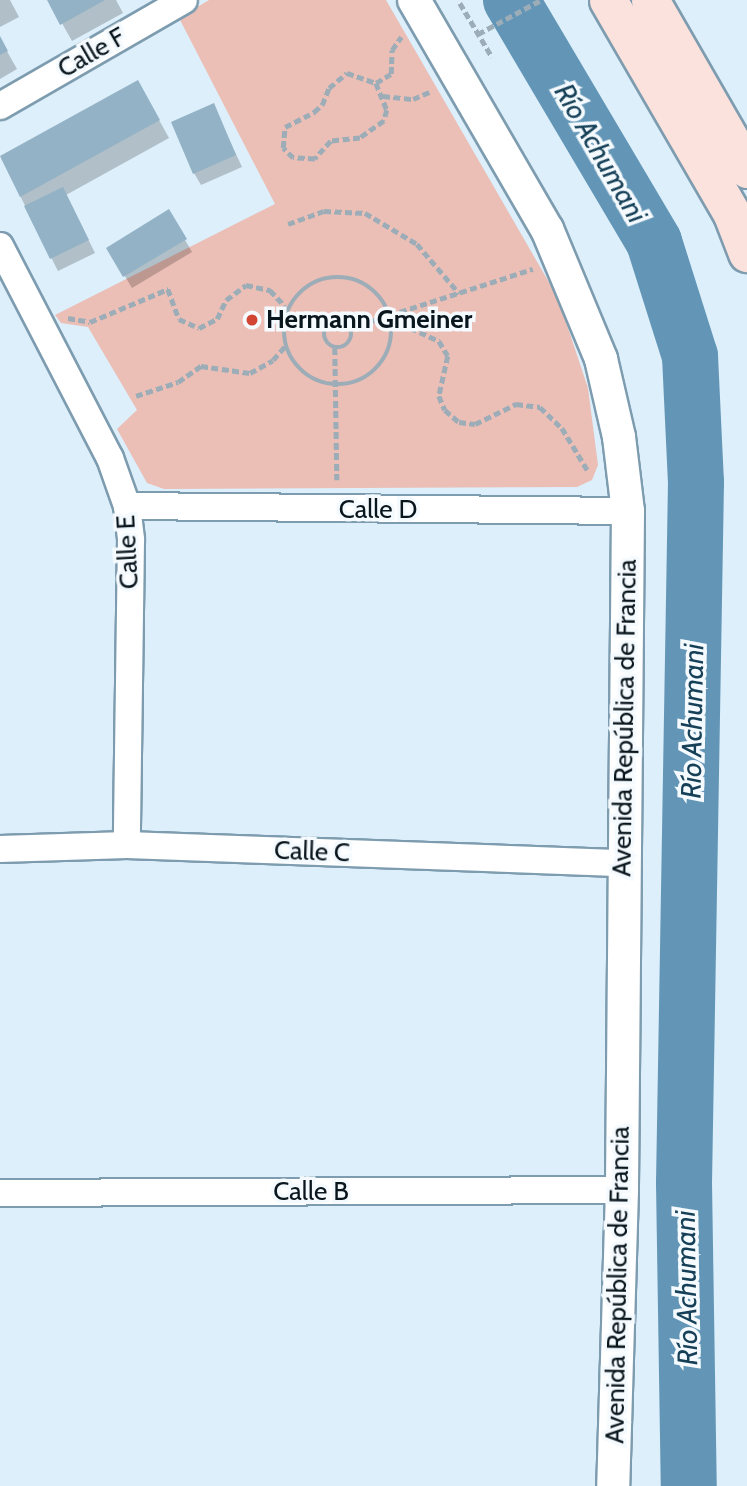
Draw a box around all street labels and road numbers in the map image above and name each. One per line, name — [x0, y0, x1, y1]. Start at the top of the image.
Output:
street label: Calle F — [52, 21, 132, 85]
street label: Calle D — [339, 494, 417, 526]
street label: Calle E — [110, 514, 146, 590]
street label: Avenida República de Francia — [607, 559, 643, 877]
street label: Calle C — [274, 835, 350, 869]
street label: Avenida República de Francia — [600, 1126, 636, 1444]
street label: Calle B — [273, 1176, 349, 1208]

